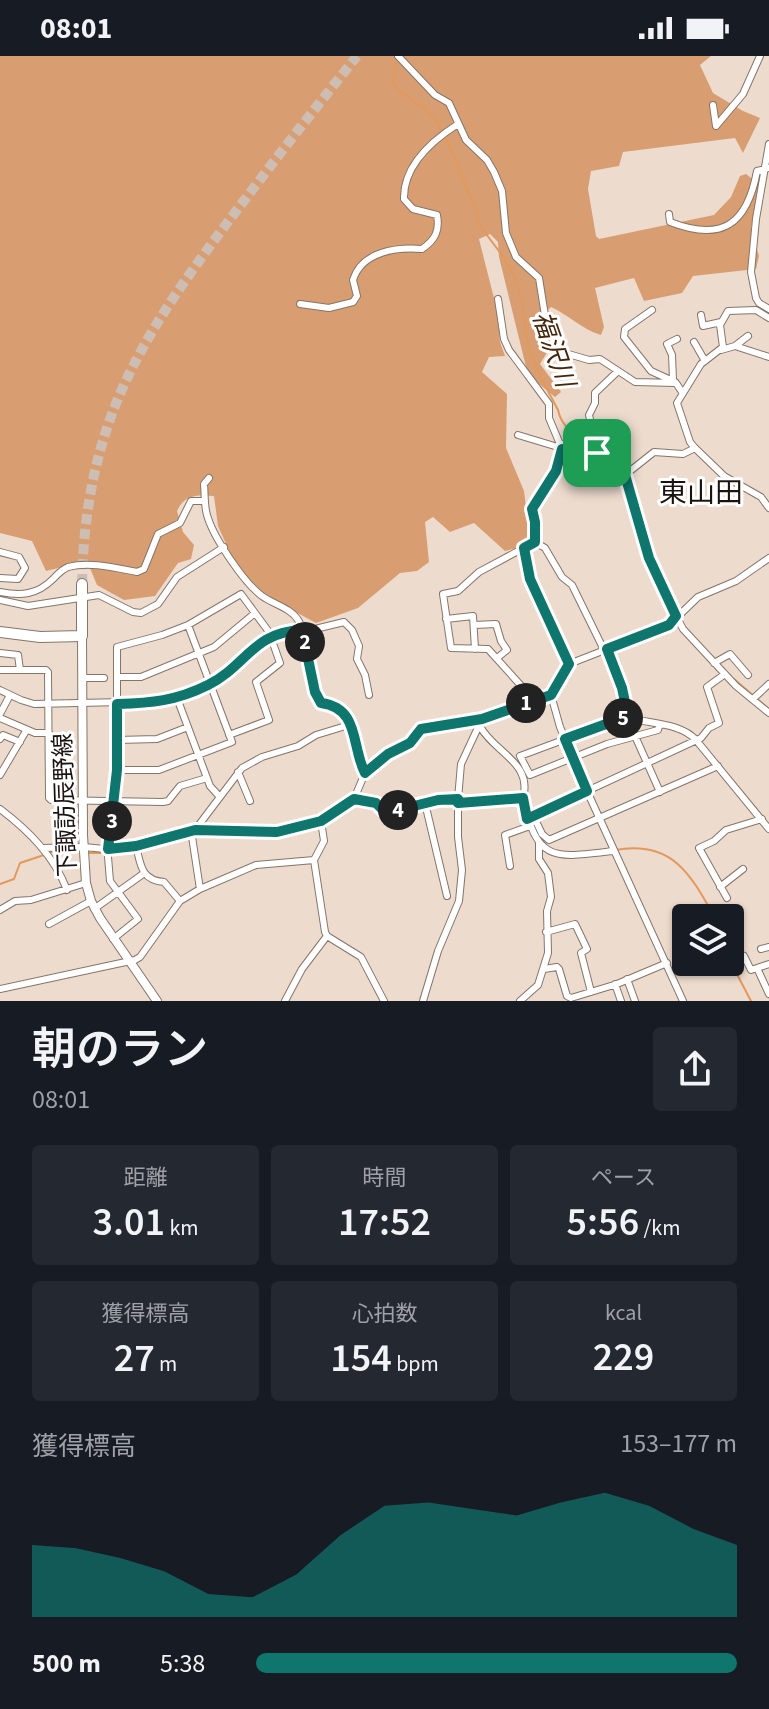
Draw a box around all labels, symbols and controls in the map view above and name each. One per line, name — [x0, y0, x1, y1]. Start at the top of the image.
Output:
text: 08:01 — [40, 7, 112, 50]
water label: 福沢川 — [523, 306, 585, 395]
pin — [563, 419, 631, 487]
icon: arrive — [575, 431, 619, 475]
district label: 東山田 — [659, 473, 743, 513]
pin: 2 — [285, 622, 325, 662]
text: 2 — [299, 626, 311, 658]
pin: 1 — [506, 683, 546, 723]
text: 1 — [520, 687, 532, 719]
pin: 5 — [603, 698, 643, 738]
text: 5 — [617, 702, 629, 734]
street label: 下諏訪辰野線 — [45, 732, 86, 878]
pin: 4 — [378, 790, 418, 830]
text: 4 — [392, 794, 404, 826]
pin: 3 — [92, 801, 132, 841]
text: 3 — [106, 805, 118, 837]
map controls — [672, 904, 744, 976]
button: layers — [672, 904, 744, 976]
text: 朝のラン — [32, 1019, 208, 1082]
button: share — [653, 1027, 737, 1111]
text: 08:01 — [32, 1081, 90, 1118]
text: 距離 — [123, 1162, 168, 1194]
text: 時間 — [362, 1162, 407, 1194]
text: ペース — [591, 1162, 656, 1194]
text: 3.01 — [92, 1194, 165, 1251]
text: 17:52 — [338, 1194, 431, 1251]
text: 5:56 — [567, 1194, 639, 1251]
text: km — [165, 1212, 199, 1244]
text: /km — [639, 1212, 680, 1244]
text: kcal — [605, 1297, 642, 1329]
text: 獲得標高 — [101, 1298, 190, 1330]
text: 心拍数 — [351, 1298, 418, 1330]
text: 229 — [593, 1329, 654, 1386]
text: 27 — [114, 1330, 155, 1387]
text: 154 — [330, 1330, 392, 1387]
text: m — [155, 1348, 177, 1380]
text: bpm — [392, 1348, 439, 1380]
text: 153–177 m — [620, 1425, 737, 1462]
text: 獲得標高 — [32, 1428, 136, 1465]
text: 500 m — [32, 1645, 101, 1682]
text: 5:38 — [160, 1645, 205, 1682]

